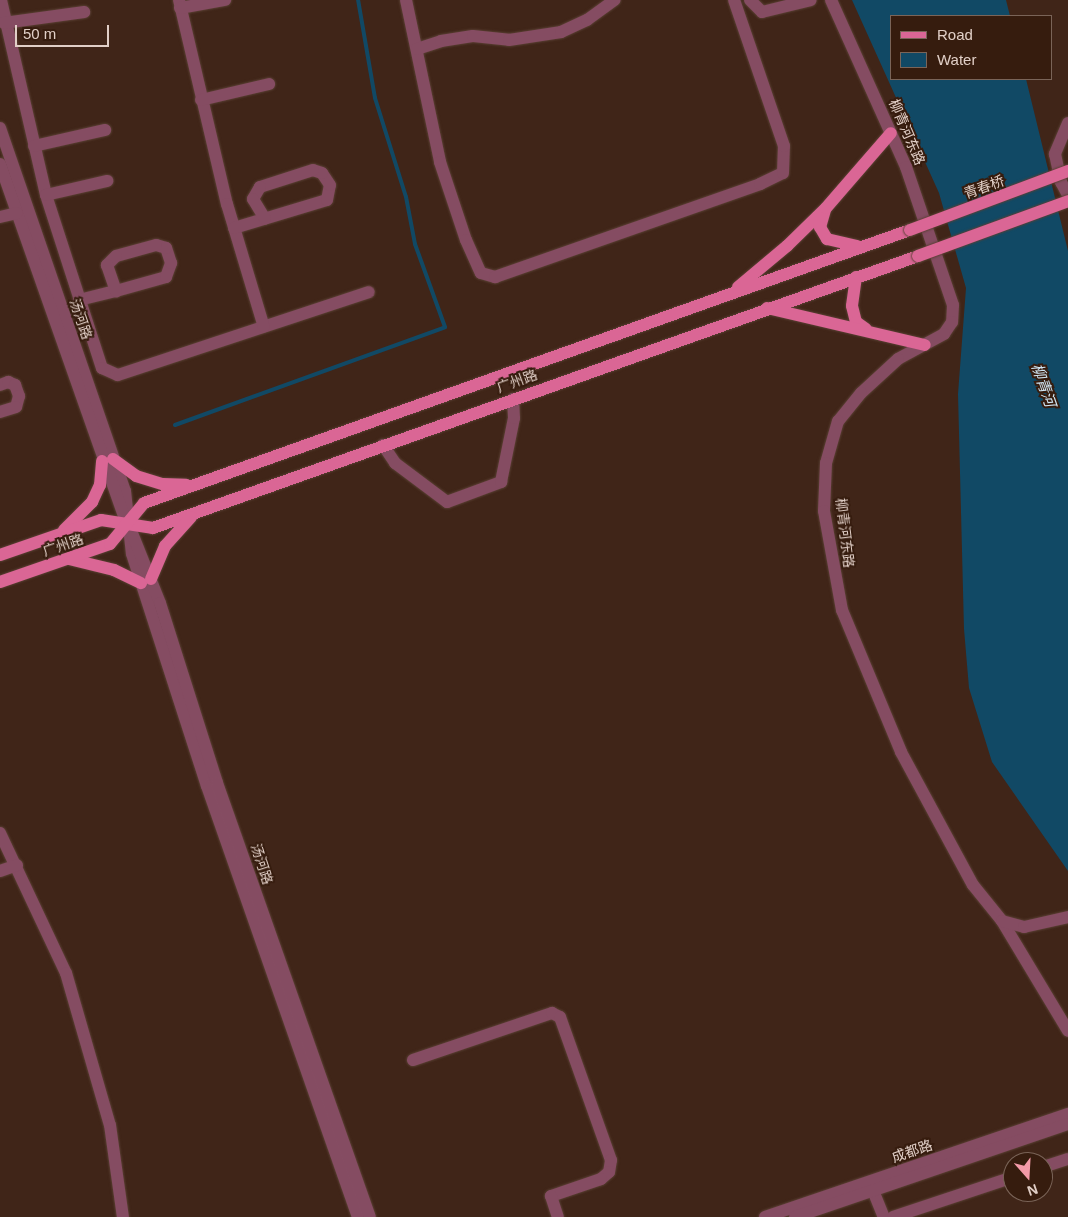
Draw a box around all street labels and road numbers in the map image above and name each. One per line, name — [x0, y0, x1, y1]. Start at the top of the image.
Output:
street label: 柳青河东路 — [886, 97, 928, 167]
street label: 青春桥 — [961, 172, 1007, 202]
street label: 汤河路 — [66, 296, 96, 342]
street label: 广州路 — [494, 366, 540, 396]
street label: 柳青河东路 — [832, 497, 858, 569]
street label: 广州路 — [40, 530, 86, 560]
street label: 汤河路 — [248, 841, 276, 887]
street label: 成都路 — [889, 1136, 935, 1166]

